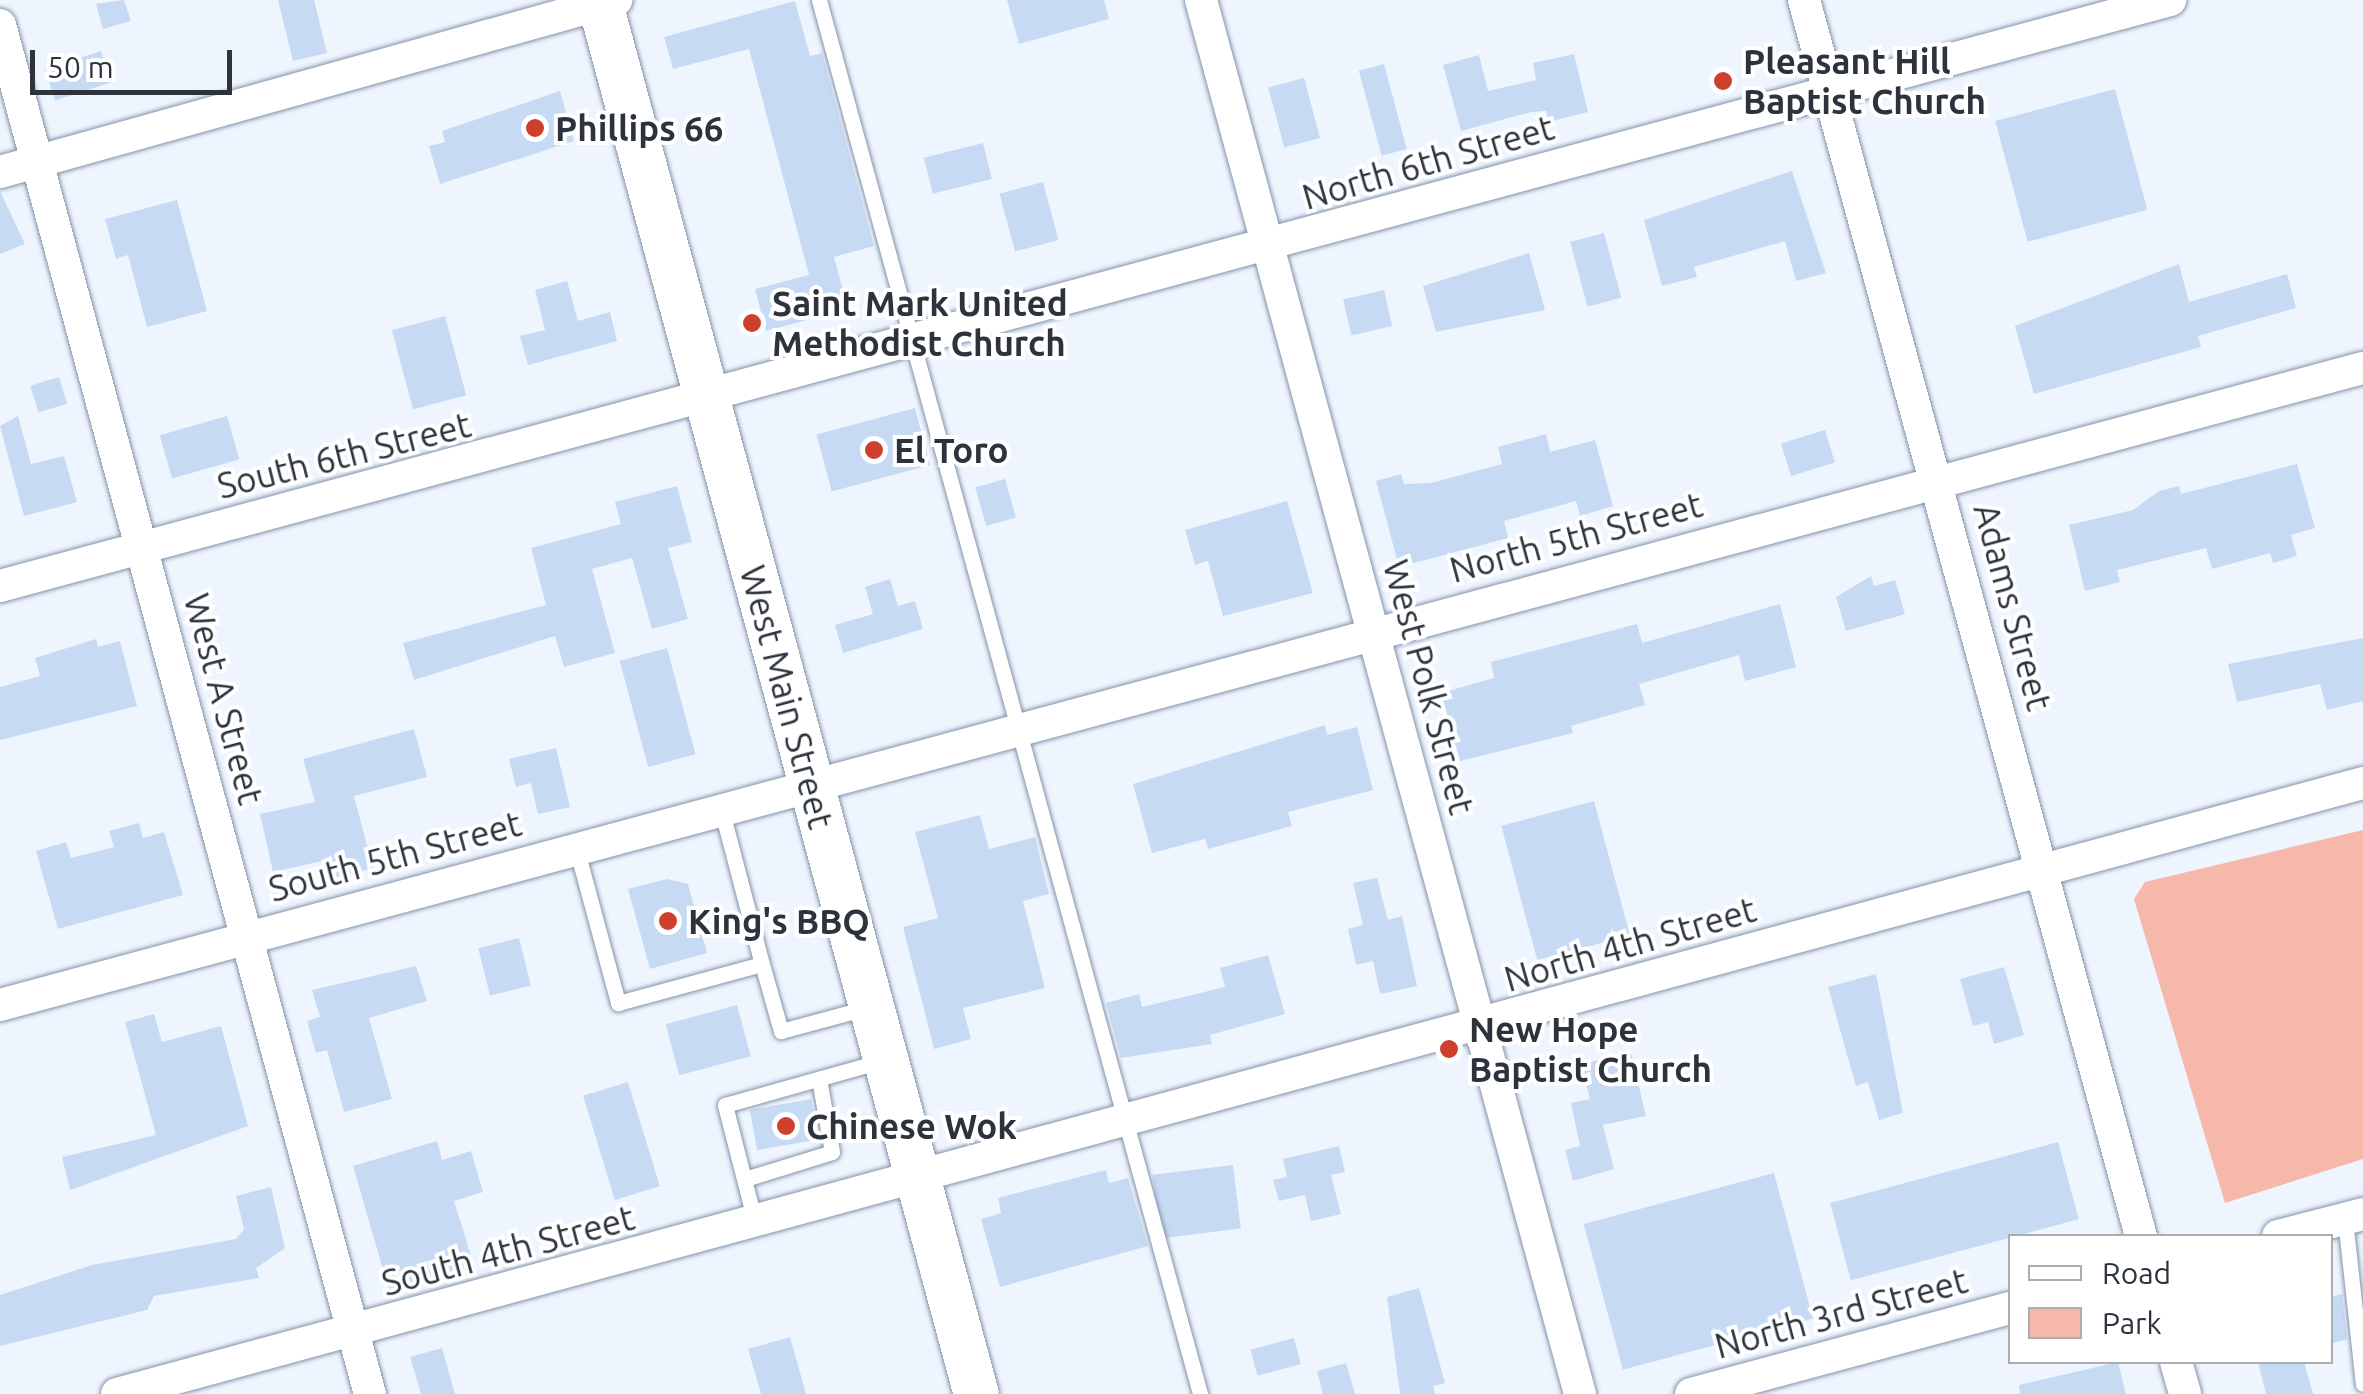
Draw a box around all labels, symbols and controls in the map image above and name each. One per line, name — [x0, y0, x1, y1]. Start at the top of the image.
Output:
scale bar — [35, 30, 238, 92]
place label: Pleasant Hill Baptist Church — [1743, 40, 1986, 122]
text: 50 m — [47, 50, 114, 84]
marker: Pleasant Hill Baptist Church — [1712, 70, 1734, 92]
street label: North 6th Street — [1297, 106, 1559, 218]
place label: Phillips 66 — [555, 107, 724, 149]
marker: Phillips 66 — [524, 117, 546, 139]
place label: Saint Mark United Methodist Church — [772, 282, 1068, 364]
marker: Saint Mark United Methodist Church — [741, 312, 763, 334]
street label: South 6th Street — [213, 403, 475, 507]
place label: El Toro — [894, 429, 1009, 471]
marker: El Toro — [863, 439, 885, 461]
street label: North 5th Street — [1445, 483, 1707, 591]
street label: Adams Street — [1965, 499, 2061, 715]
street label: West Polk Street — [1375, 555, 1483, 819]
street label: West Main Street — [732, 561, 842, 833]
street label: West A Street — [176, 589, 272, 809]
street label: South 5th Street — [264, 802, 526, 910]
street label: North 4th Street — [1499, 888, 1761, 1000]
place label: King's BBQ — [688, 900, 870, 942]
marker: King's BBQ — [657, 910, 679, 932]
place label: New Hope Baptist Church — [1469, 1008, 1712, 1090]
marker: New Hope Baptist Church — [1438, 1038, 1460, 1060]
place label: Chinese Wok — [806, 1105, 1017, 1147]
marker: Chinese Wok — [775, 1115, 797, 1137]
street label: South 4th Street — [377, 1196, 639, 1304]
legend — [2008, 1234, 2333, 1364]
text: Road — [2102, 1256, 2171, 1290]
street label: North 3rd Street — [1710, 1259, 1972, 1367]
text: Park — [2102, 1306, 2162, 1340]

